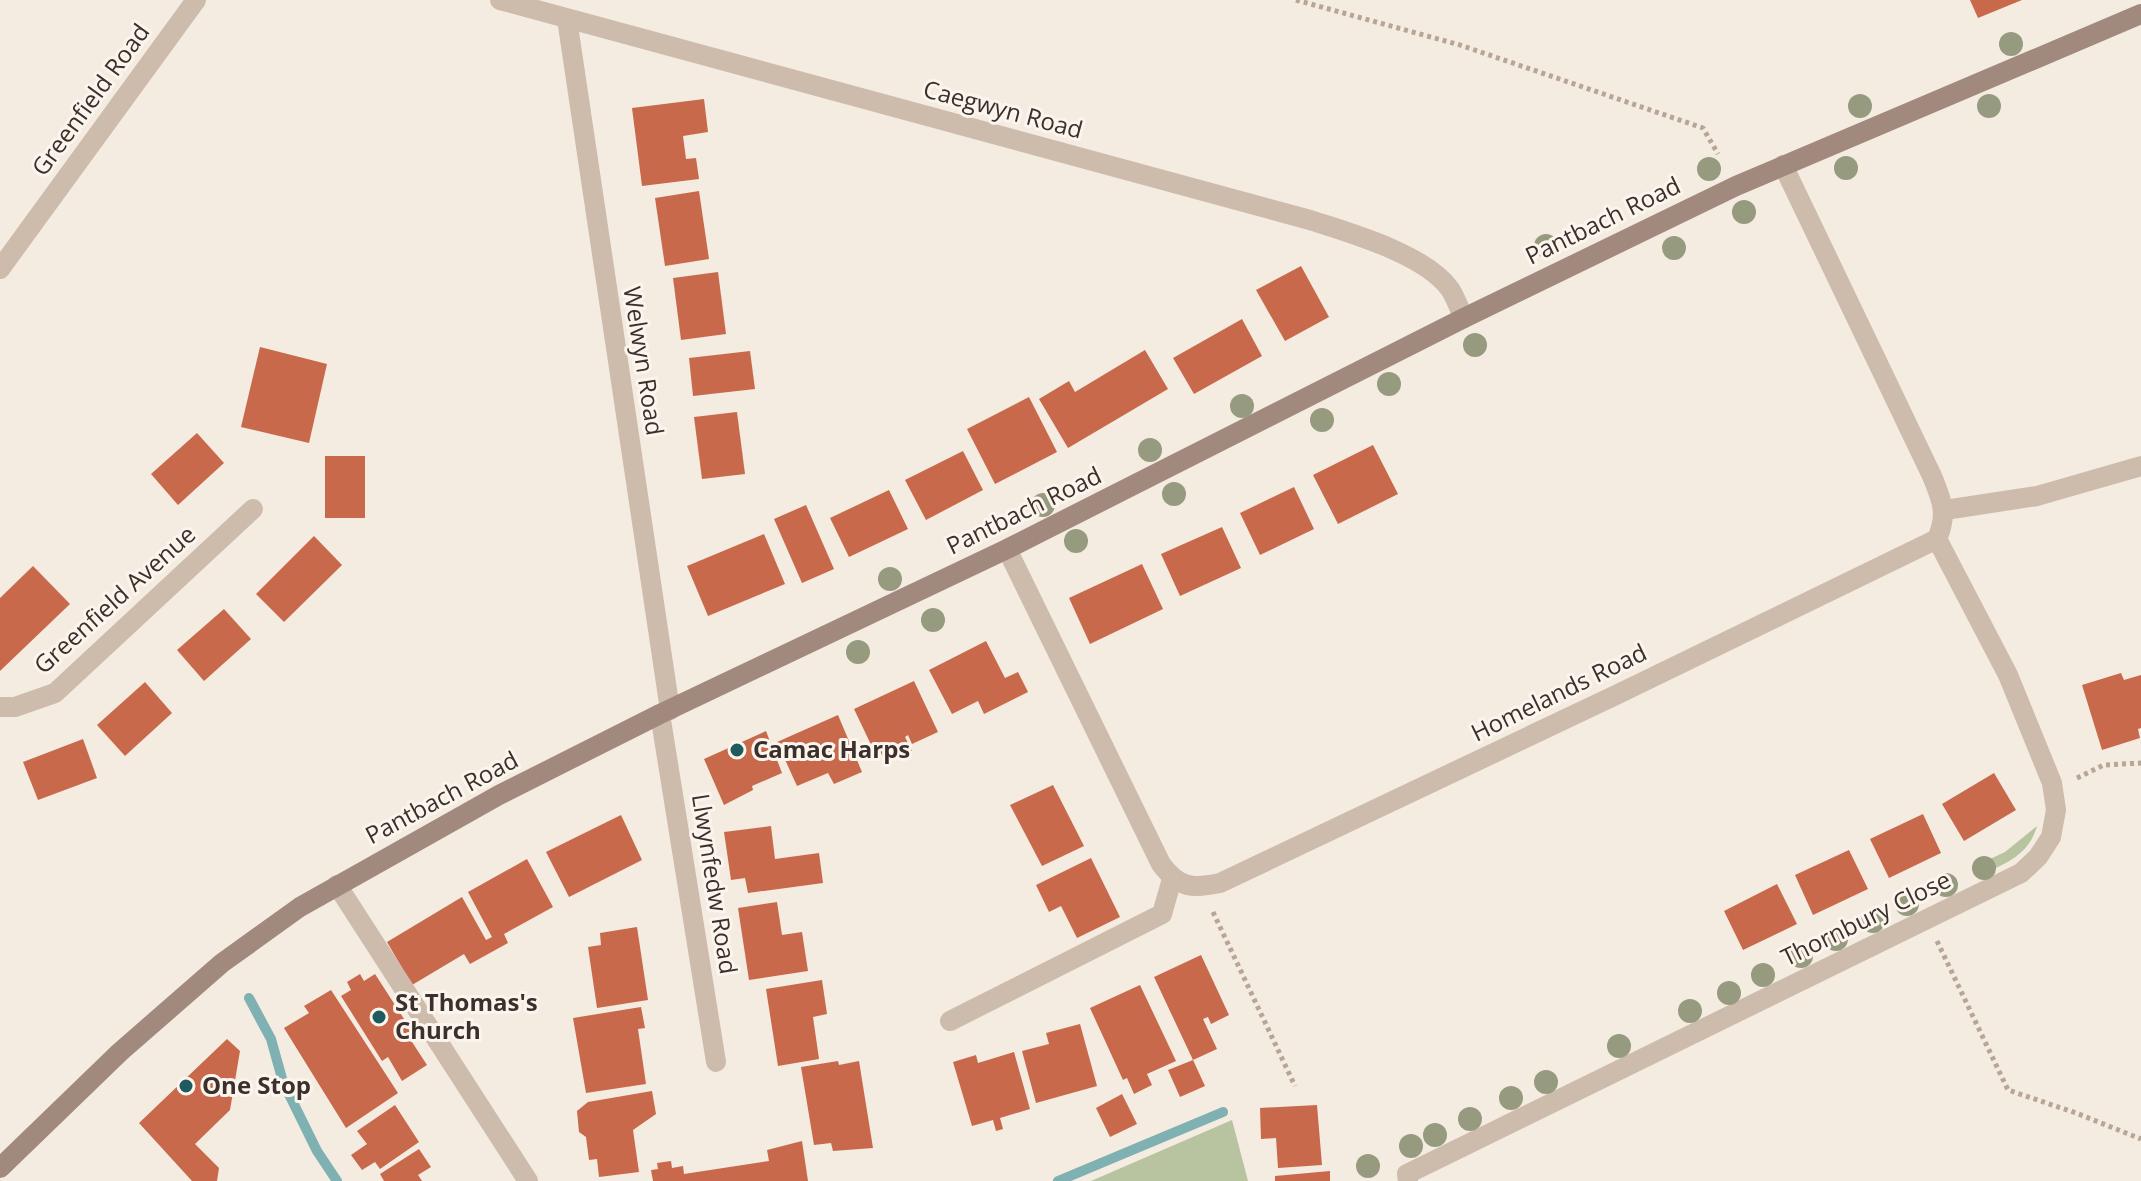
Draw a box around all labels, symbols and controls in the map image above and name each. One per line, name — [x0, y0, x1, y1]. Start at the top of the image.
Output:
street label: Greenfield Road — [23, 16, 156, 182]
street label: Caegwyn Road — [920, 71, 1087, 146]
street label: Pantbach Road — [1519, 168, 1685, 271]
street label: Welwyn Road — [616, 284, 673, 438]
street label: Pantbach Road — [940, 458, 1106, 561]
street label: Greenfield Avenue — [26, 517, 202, 680]
street label: Homelands Road — [1465, 635, 1652, 748]
place label: Camac Harps — [753, 732, 910, 765]
marker: Camac Harps — [728, 741, 746, 759]
street label: Pantbach Road — [359, 742, 524, 851]
street label: Llwynfedw Road — [685, 791, 746, 976]
street label: Thornbury Close — [1775, 862, 1956, 973]
place label: St Thomas's Church — [395, 985, 538, 1046]
marker: St Thomas's Church — [370, 1008, 388, 1026]
place label: One Stop — [202, 1068, 311, 1101]
marker: One Stop — [177, 1077, 195, 1095]

